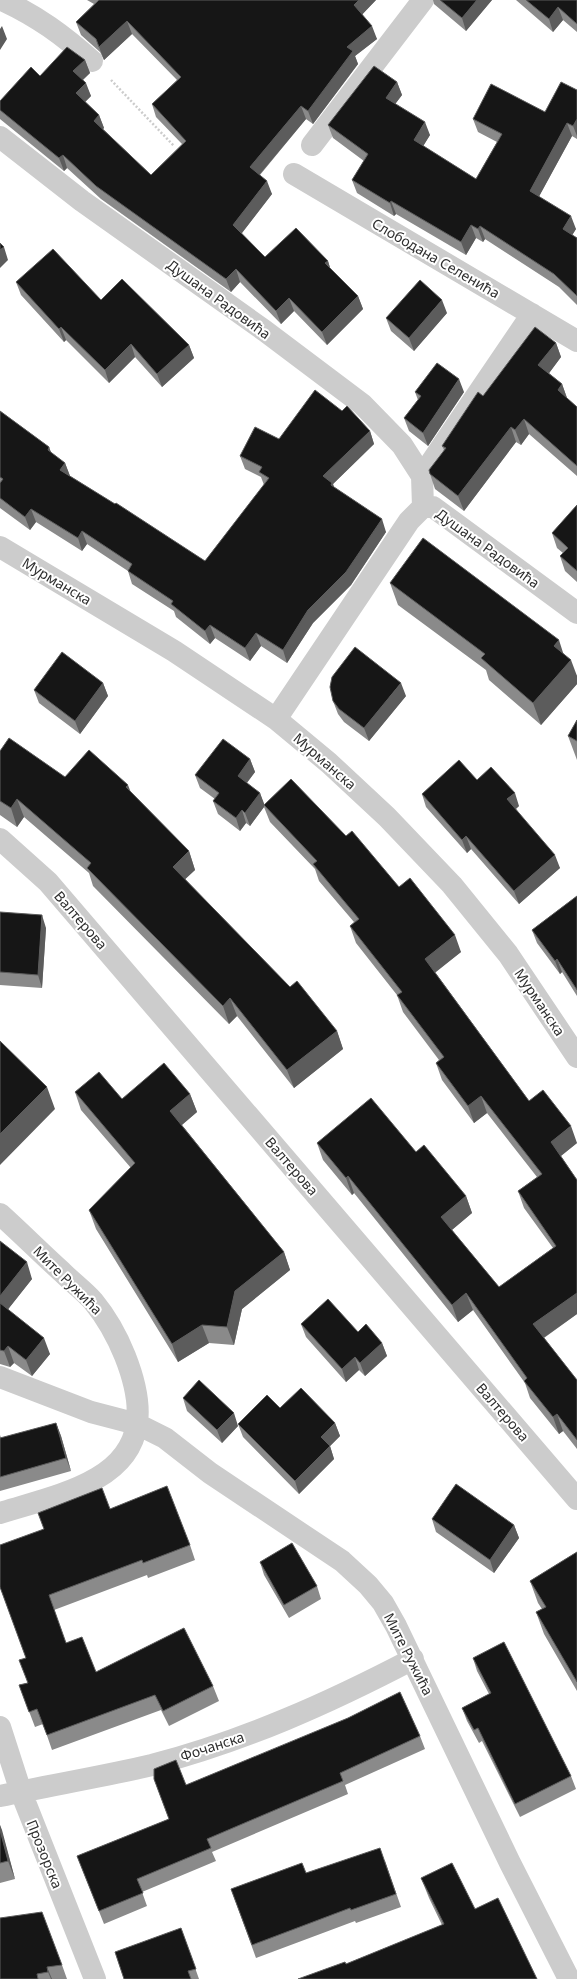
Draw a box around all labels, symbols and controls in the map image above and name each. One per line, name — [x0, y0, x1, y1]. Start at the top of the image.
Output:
street label: Слободана Селенића — [369, 214, 503, 302]
street label: Душана Радовића — [163, 255, 275, 343]
street label: Душана Радовића — [432, 504, 544, 592]
street label: Мурманска — [19, 553, 95, 609]
street label: Мурманска — [290, 728, 360, 794]
street label: Валтерова — [50, 887, 112, 953]
street label: Мурманска — [511, 965, 569, 1039]
street label: Валтерова — [261, 1133, 323, 1199]
street label: Мите Ружића — [29, 1241, 107, 1319]
street label: Валтерова — [472, 1379, 534, 1445]
street label: Мите Ружића — [380, 1609, 438, 1699]
street label: Фочанска — [178, 1727, 246, 1765]
street label: Прозорска — [23, 1817, 67, 1891]

